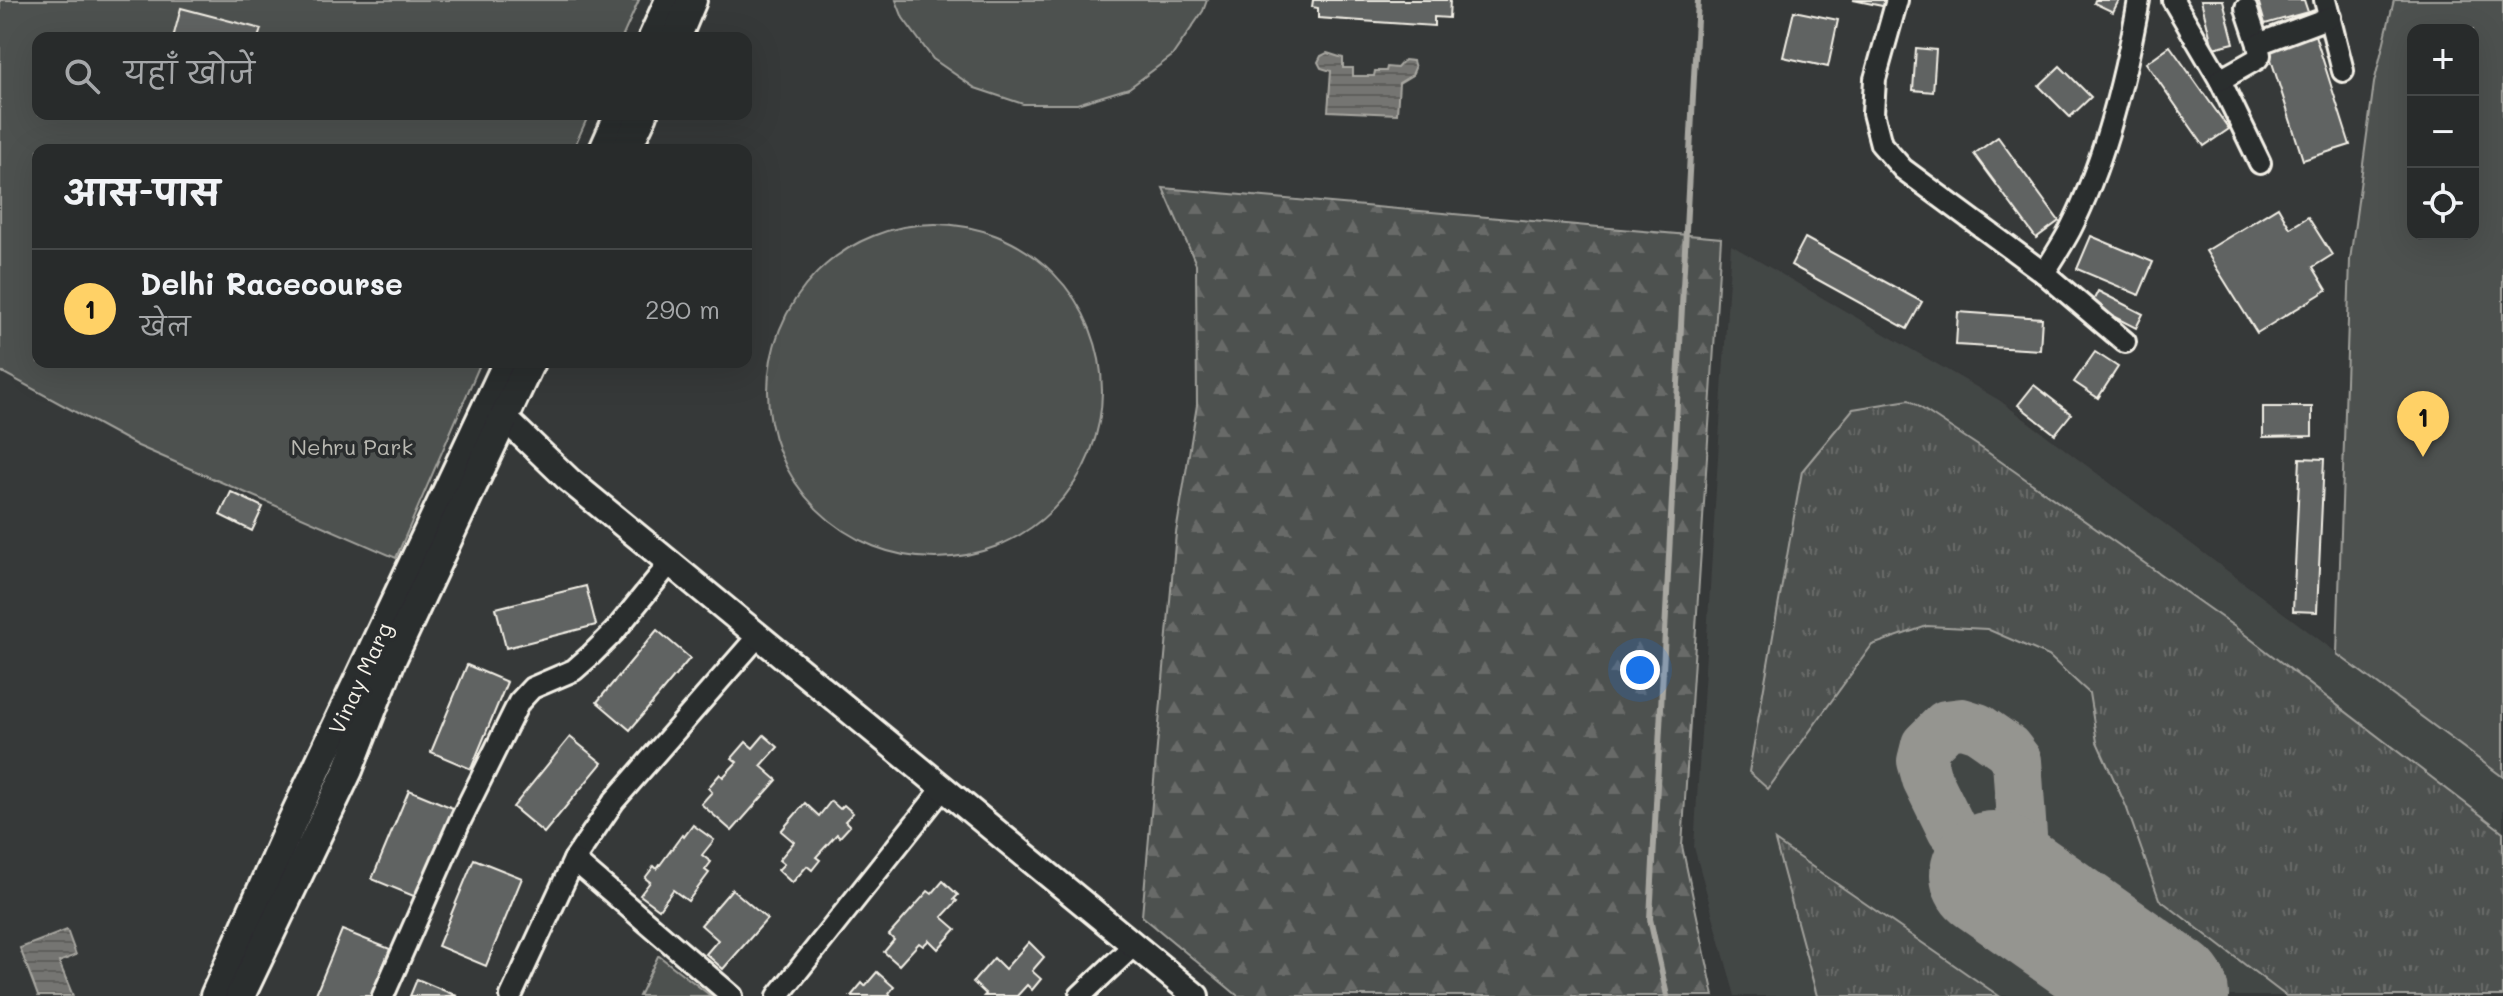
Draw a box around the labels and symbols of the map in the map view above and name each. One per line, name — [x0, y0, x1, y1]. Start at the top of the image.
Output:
pin: 1 — [2397, 391, 2449, 457]
park label: Nehru Park — [291, 432, 413, 461]
street label: Vinay Marg — [321, 617, 399, 739]
your location — [1620, 650, 1660, 690]

